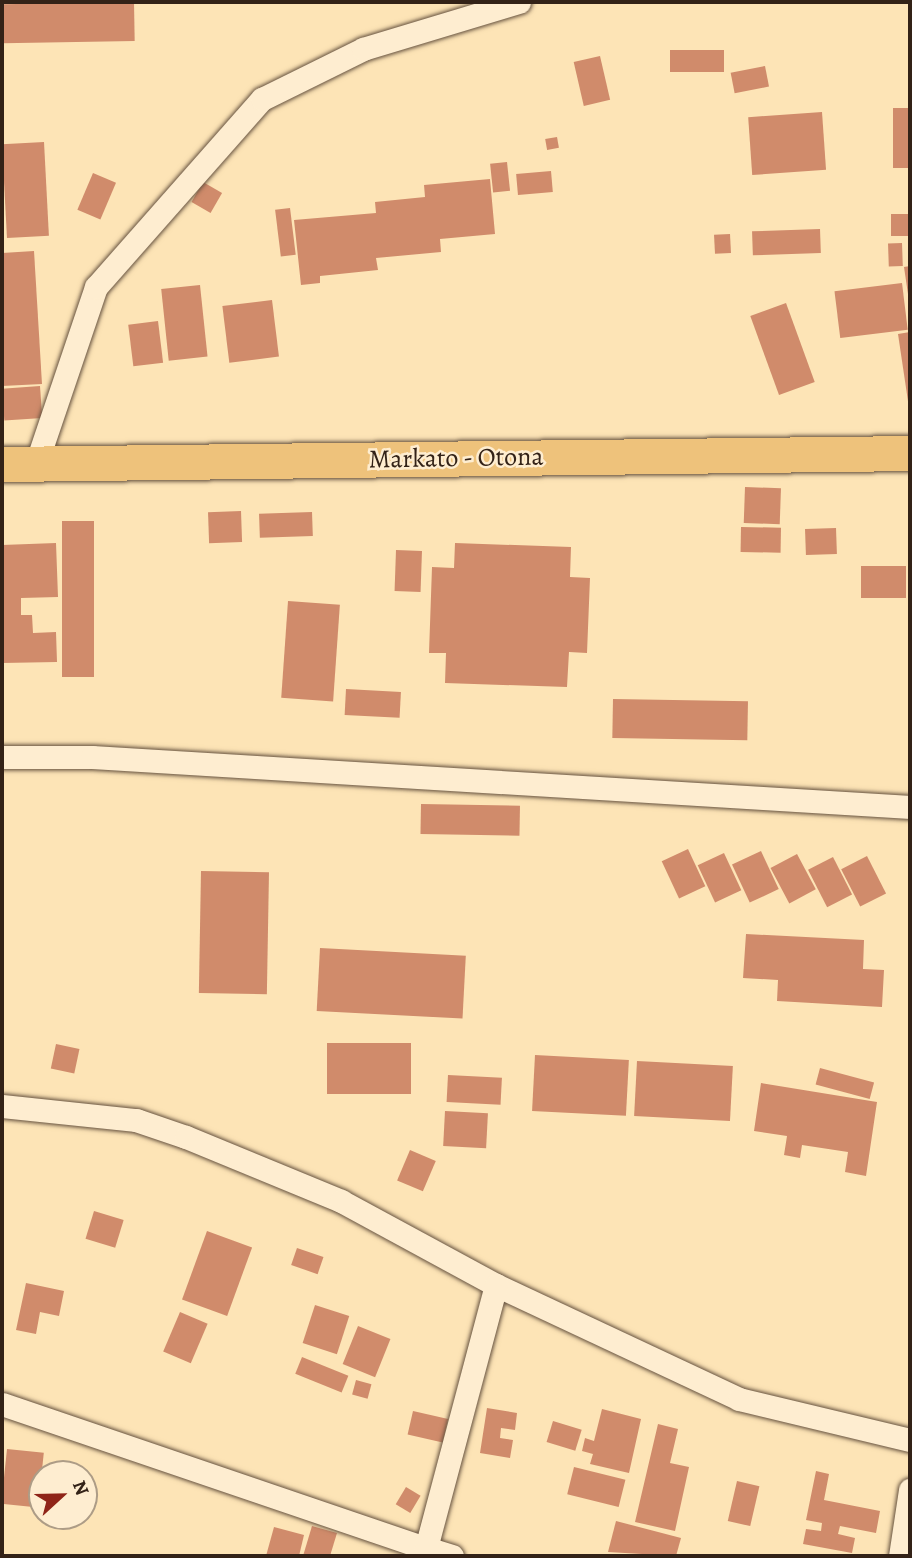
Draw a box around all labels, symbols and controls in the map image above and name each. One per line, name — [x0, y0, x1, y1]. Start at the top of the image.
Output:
street label: Markato - Otona — [368, 441, 544, 475]
north arrow — [28, 1460, 98, 1530]
text: N — [66, 1477, 95, 1499]

